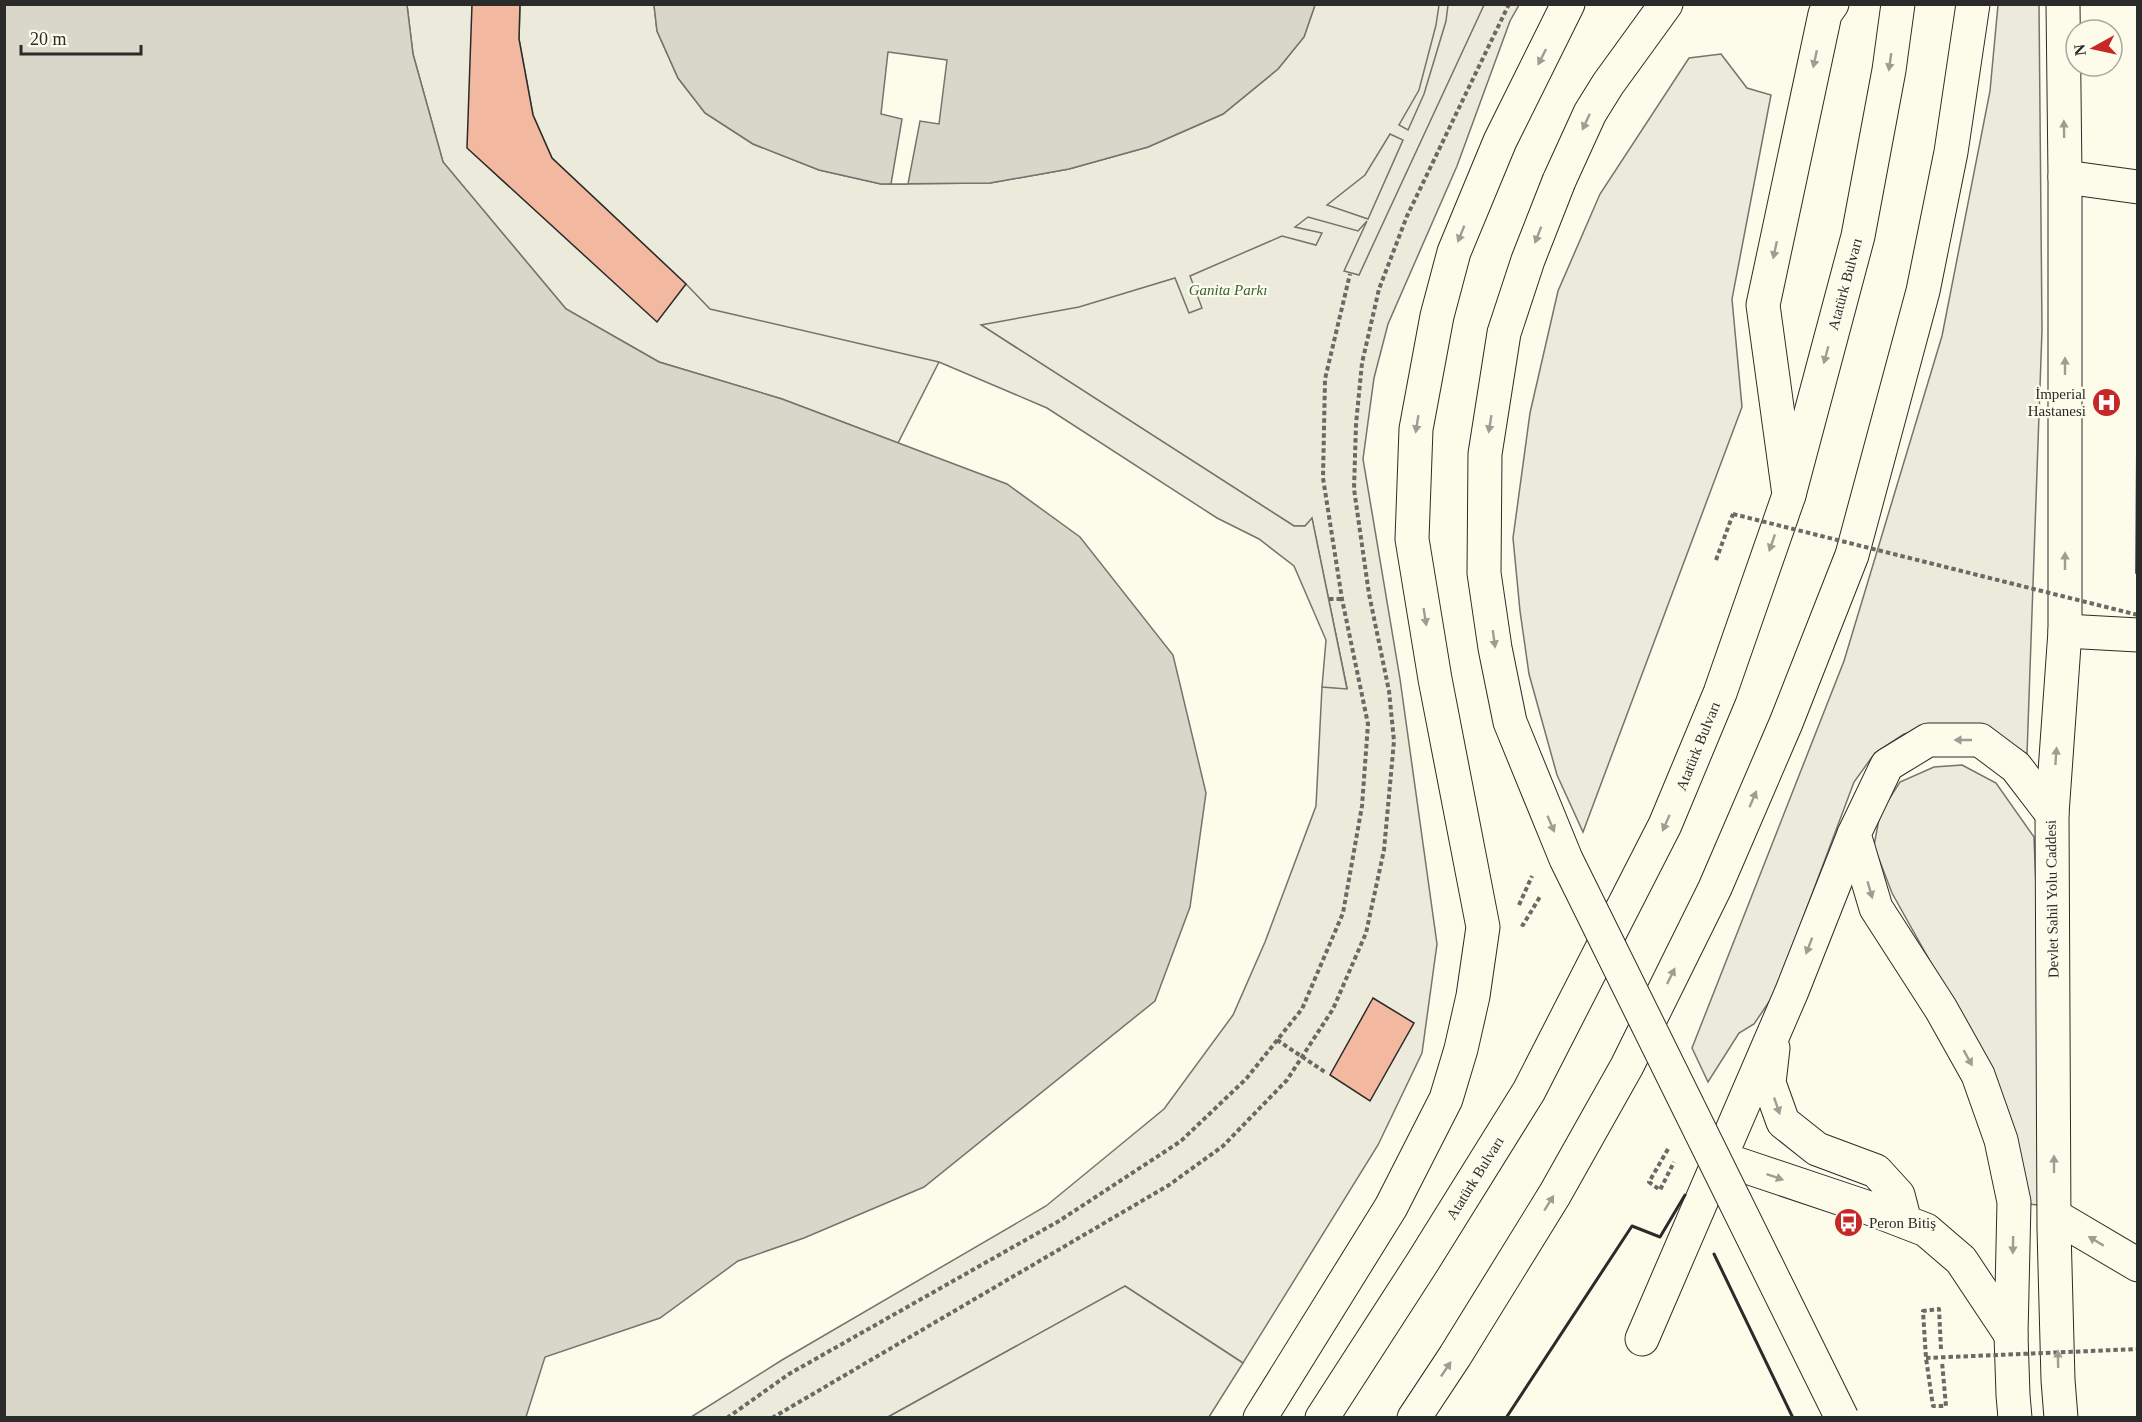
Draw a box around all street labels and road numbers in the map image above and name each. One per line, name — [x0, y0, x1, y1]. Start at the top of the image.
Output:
street label: Atatürk Bulvarı — [1825, 236, 1865, 332]
street label: Atatürk Bulvarı — [1673, 699, 1723, 793]
street label: Devlet Sahil Yolu Caddesi — [2043, 820, 2061, 978]
street label: Atatürk Bulvarı — [1443, 1134, 1507, 1222]

